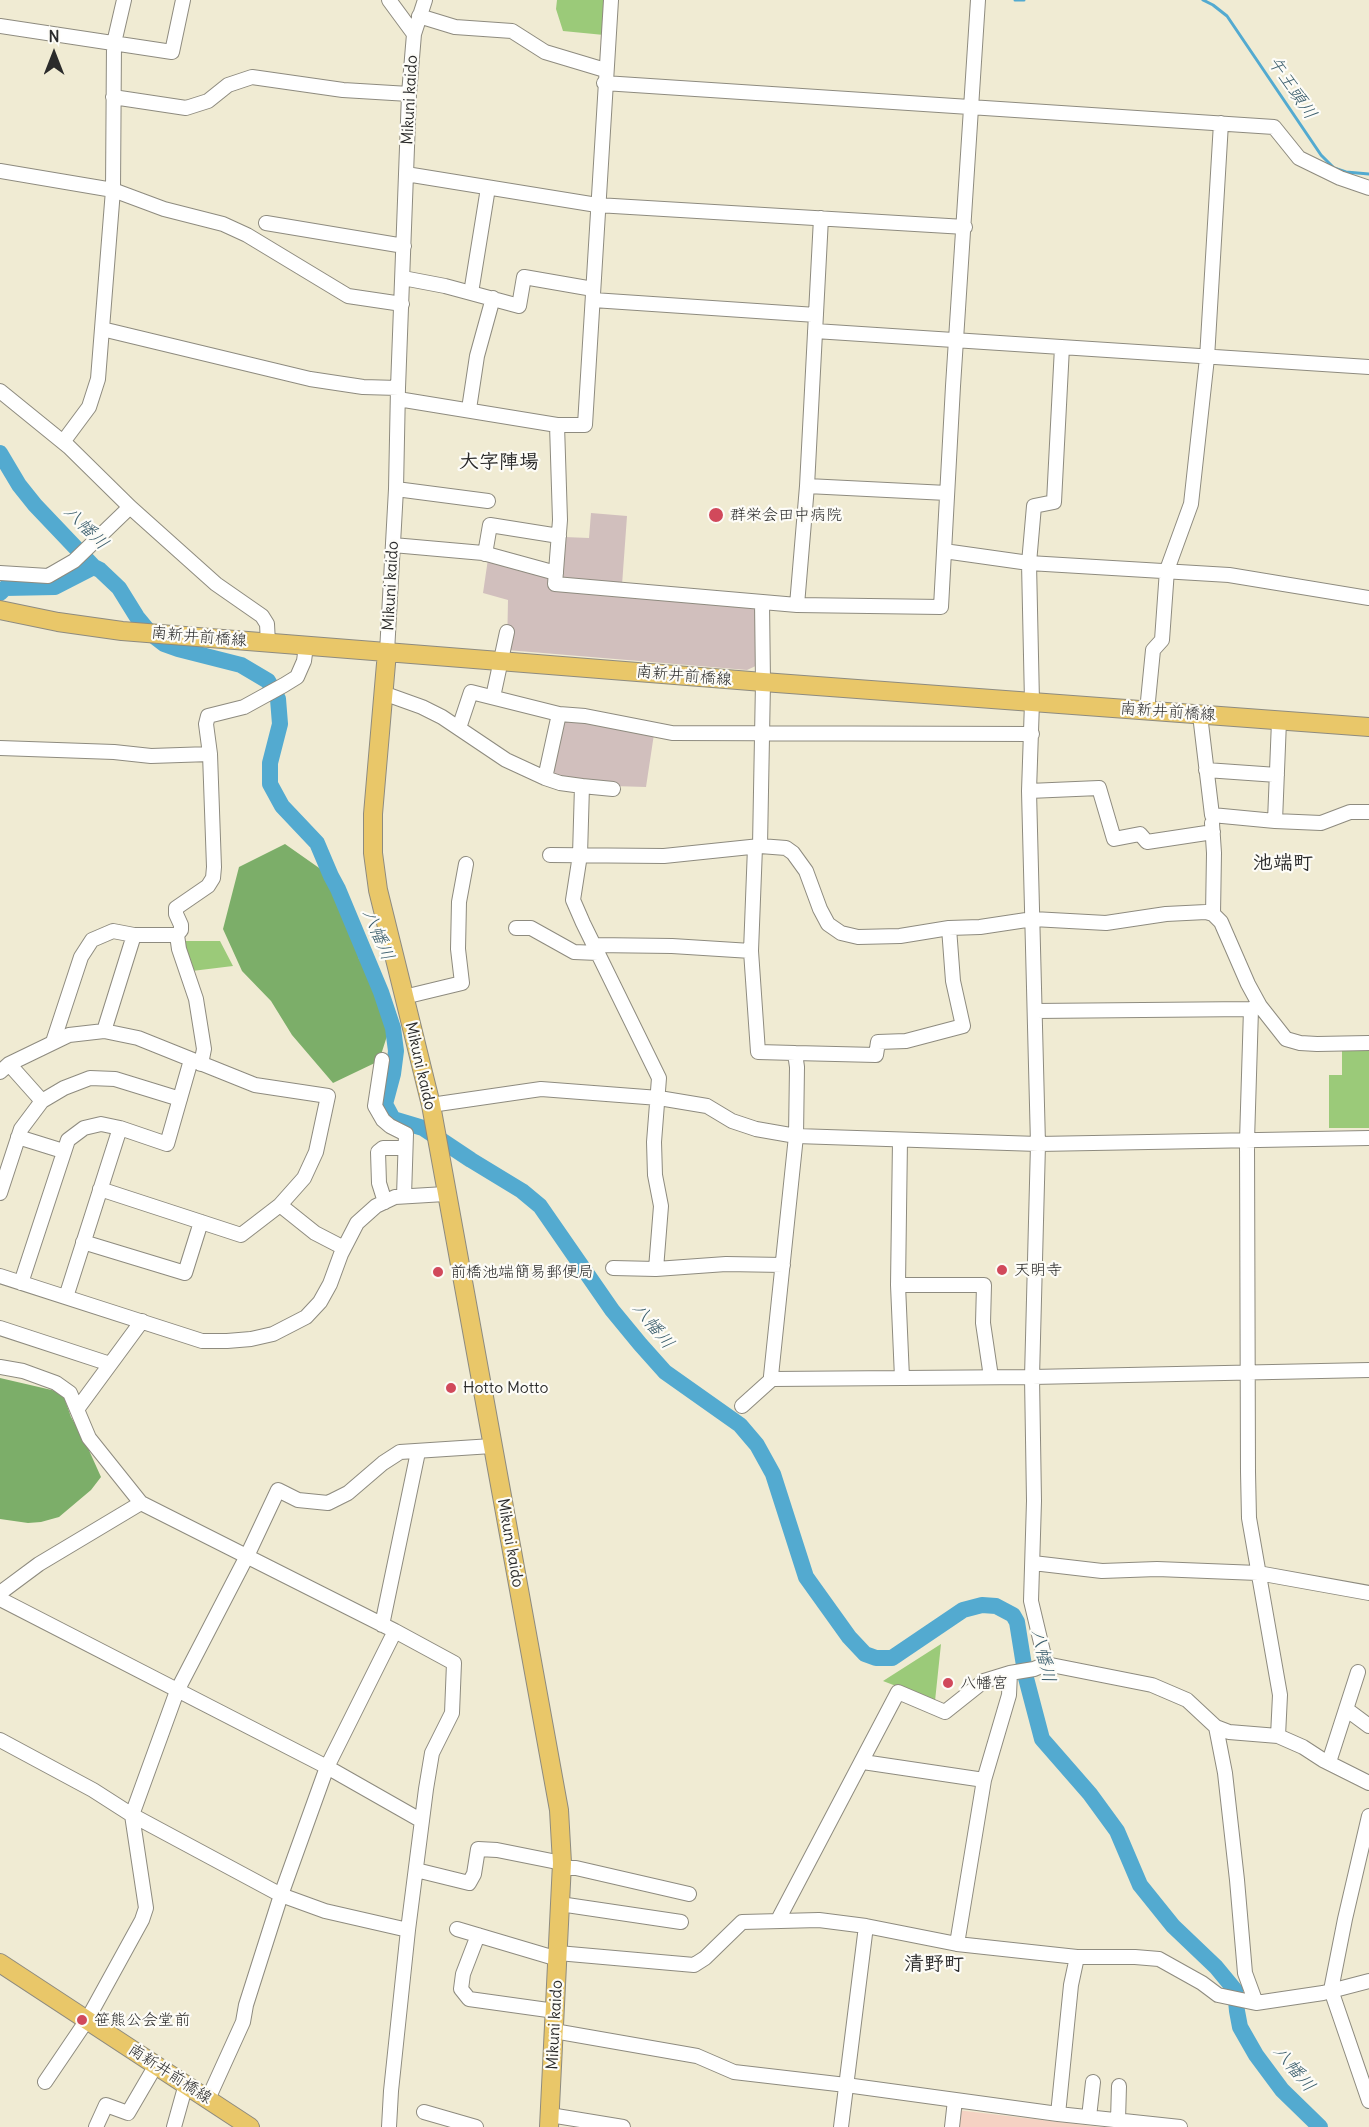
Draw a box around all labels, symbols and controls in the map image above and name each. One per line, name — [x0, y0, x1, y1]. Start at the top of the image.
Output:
north arrow — [24, 24, 84, 84]
text: N — [48, 26, 60, 46]
water label: 午王頭川 — [1263, 52, 1321, 124]
street label: Mikuni kaido — [398, 55, 422, 145]
district label: 大字陣場 — [459, 450, 539, 474]
water label: 八幡川 — [59, 501, 113, 555]
place label: 群栄会田中病院 — [730, 505, 842, 525]
marker: 群栄会田中病院 — [707, 506, 725, 524]
street label: Mikuni kaido — [379, 541, 403, 631]
street label: 南新井前橋線 — [150, 623, 248, 651]
street label: 南新井前橋線 — [635, 662, 733, 690]
street label: 南新井前橋線 — [1119, 699, 1217, 725]
district label: 池端町 — [1253, 851, 1313, 875]
water label: 八幡川 — [358, 906, 398, 964]
street label: Mikuni kaido — [401, 1020, 439, 1112]
place label: 天明寺 — [1014, 1260, 1062, 1280]
place label: 前橋池端簡易郵便局 — [450, 1262, 594, 1282]
marker: 天明寺 — [995, 1263, 1009, 1277]
marker: 前橋池端簡易郵便局 — [431, 1265, 445, 1279]
water label: 八幡川 — [628, 1298, 678, 1354]
place label: Hotto Motto — [463, 1378, 548, 1398]
marker: Hotto Motto — [444, 1381, 458, 1395]
street label: Mikuni kaido — [493, 1497, 527, 1589]
water label: 八幡川 — [1026, 1627, 1060, 1685]
place label: 八幡宮 — [960, 1673, 1008, 1693]
marker: 八幡宮 — [941, 1676, 955, 1690]
district label: 清野町 — [904, 1952, 964, 1976]
street label: Mikuni kaido — [543, 1980, 567, 2070]
place label: 笹熊公会堂前 — [94, 2010, 190, 2030]
marker: 笹熊公会堂前 — [75, 2013, 89, 2027]
street label: 南新井前橋線 — [125, 2040, 215, 2108]
water label: 八幡川 — [1268, 2041, 1320, 2097]

